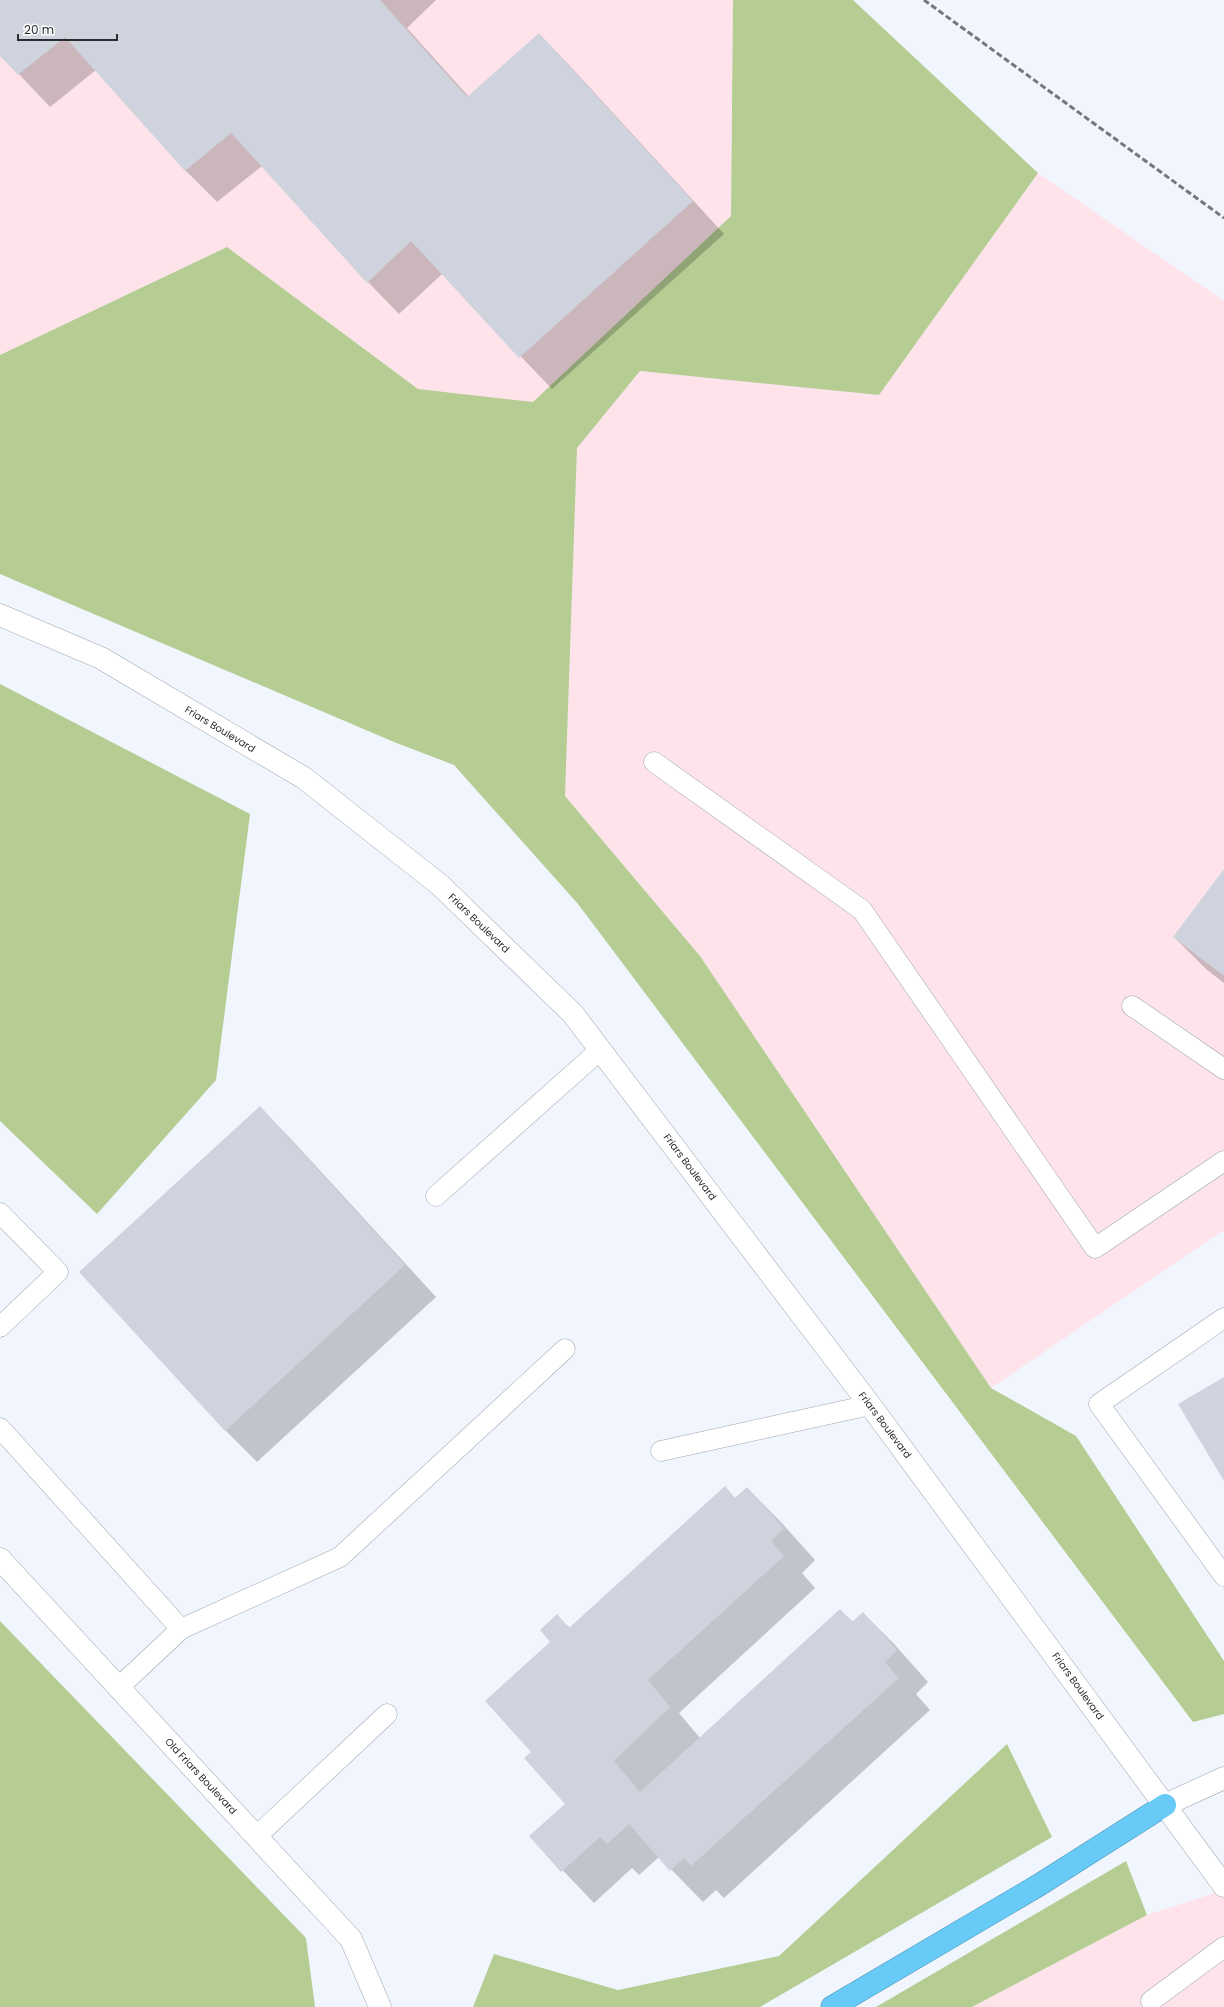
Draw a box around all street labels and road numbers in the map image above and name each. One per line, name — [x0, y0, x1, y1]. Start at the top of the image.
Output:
street label: Friars Boulevard — [182, 702, 258, 756]
street label: Friars Boulevard — [445, 890, 513, 956]
street label: Friars Boulevard — [660, 1131, 720, 1203]
street label: Friars Boulevard — [855, 1389, 915, 1461]
street label: Friars Boulevard — [1048, 1649, 1108, 1723]
street label: Old Friars Boulevard — [161, 1734, 241, 1818]

